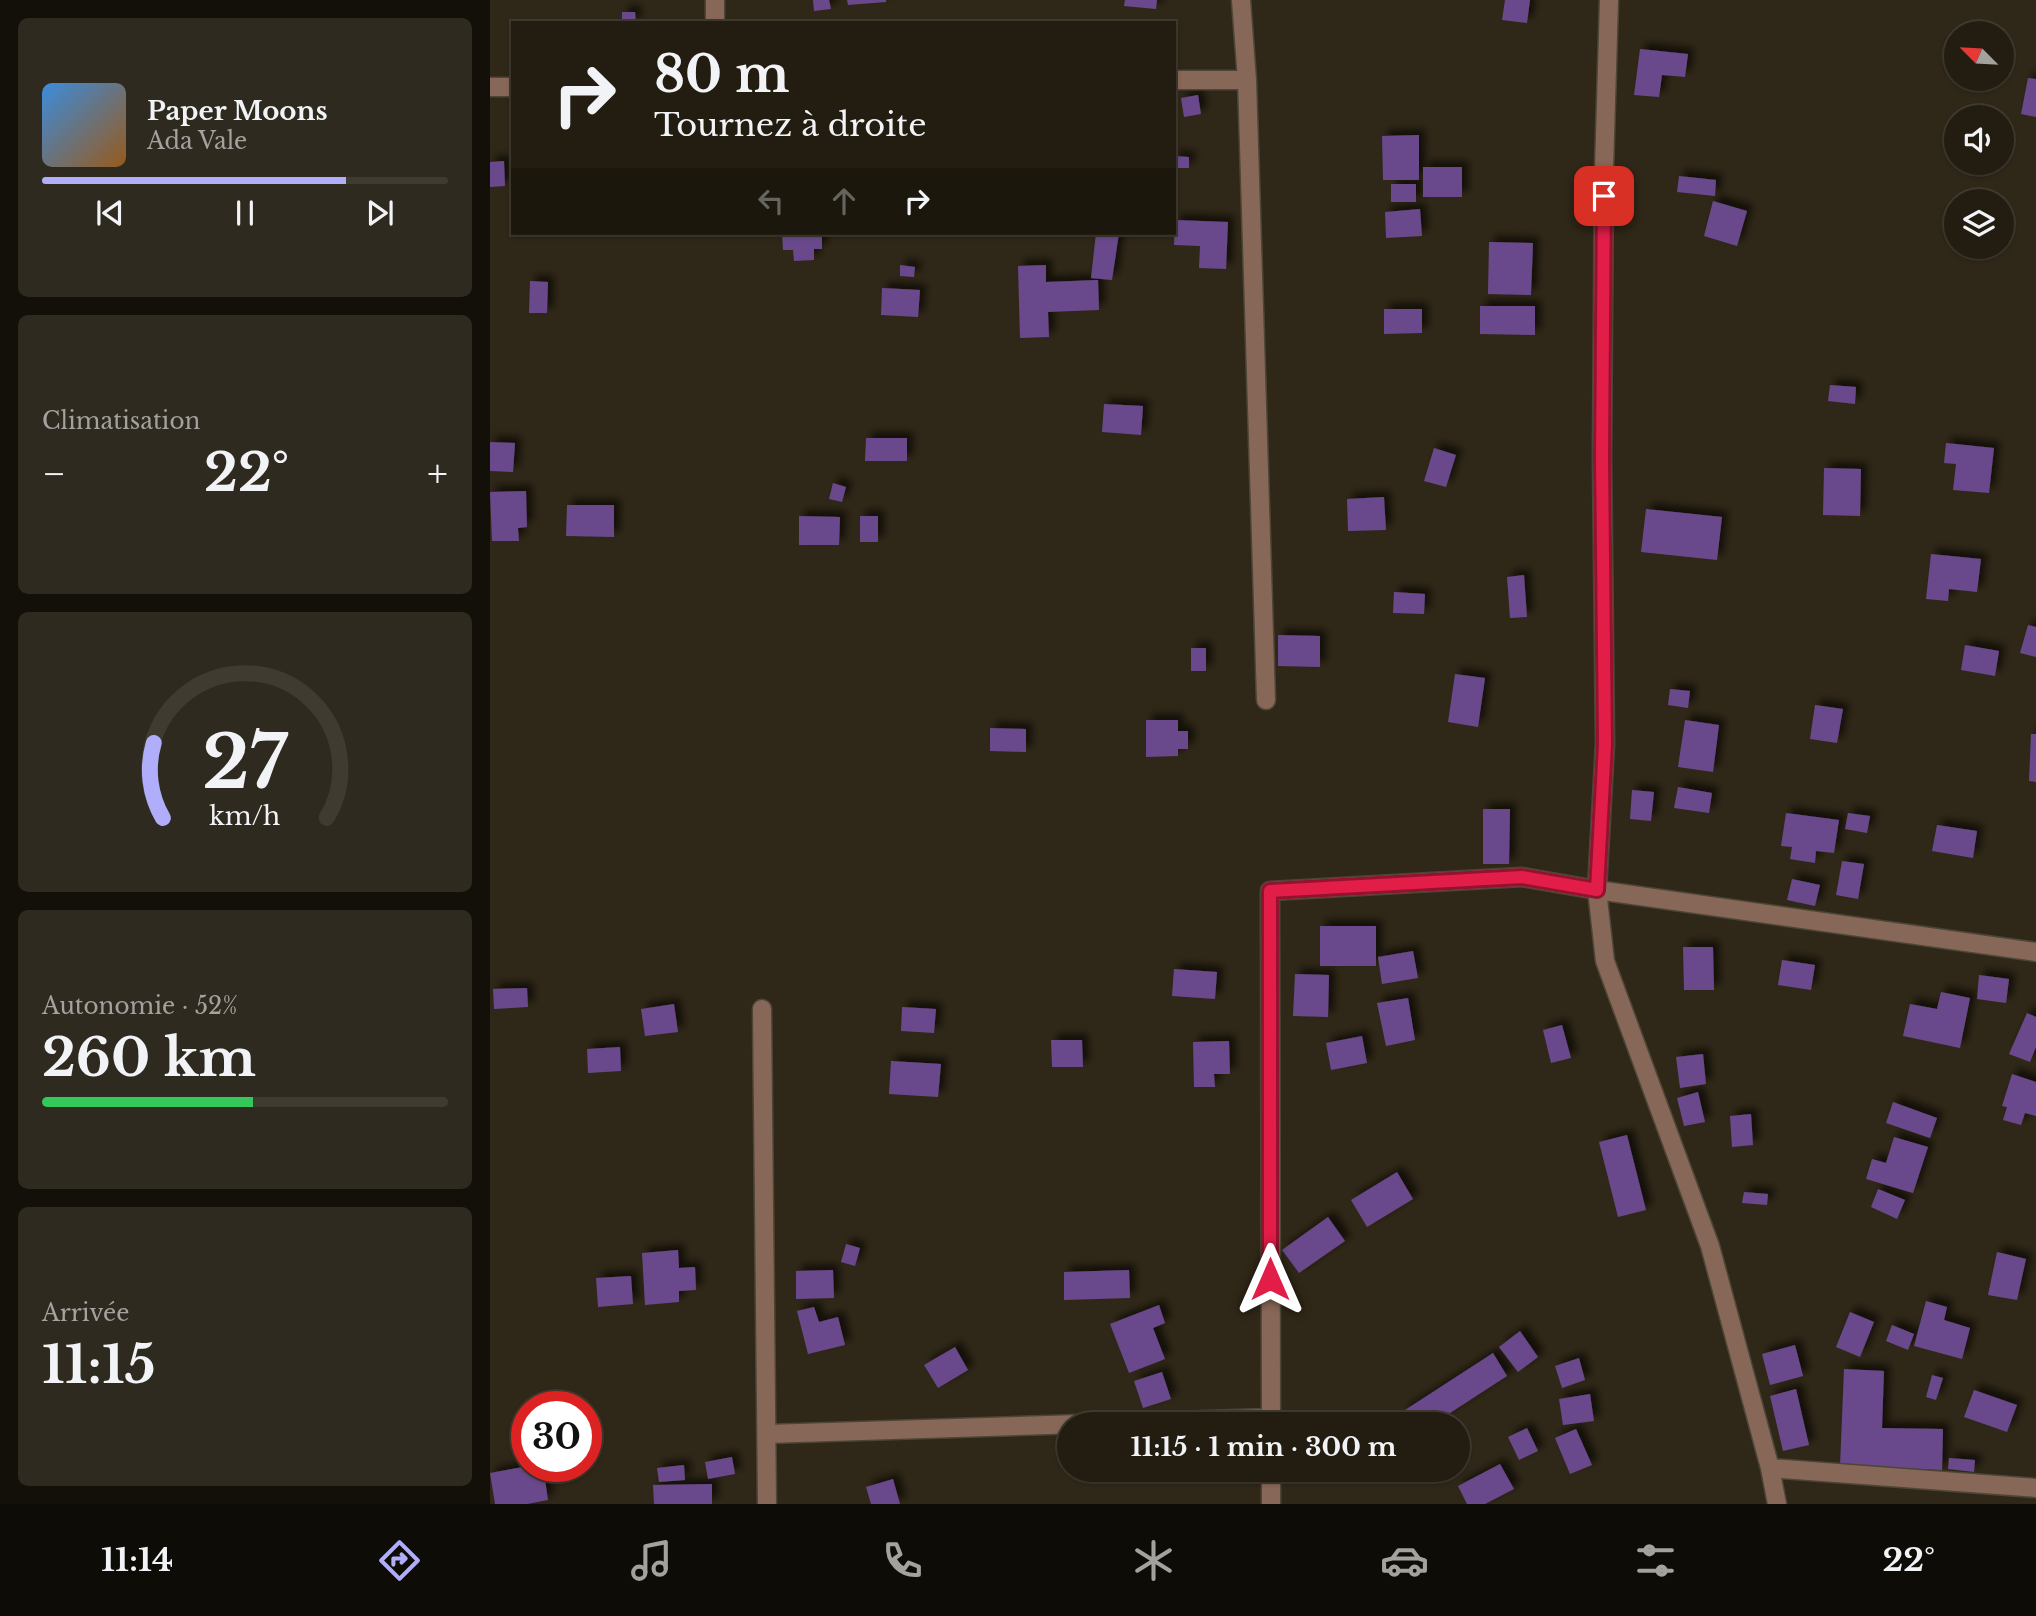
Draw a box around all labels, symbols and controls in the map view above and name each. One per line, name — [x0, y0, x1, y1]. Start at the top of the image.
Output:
north arrow — [1944, 21, 2014, 91]
map controls — [1944, 21, 2014, 259]
text: 80 m — [654, 44, 789, 105]
icon: right — [539, 49, 630, 140]
text: Paper Moons — [147, 95, 328, 127]
text: Tournez à droite — [654, 105, 927, 145]
button: sound — [1944, 105, 2014, 175]
text: Ada Vale — [147, 127, 247, 155]
pin — [1574, 166, 1634, 226]
icon: arrive — [1585, 177, 1623, 215]
icon: left — [752, 182, 790, 220]
icon: ahead — [825, 182, 863, 220]
icon: right — [898, 182, 936, 220]
button: layers — [1944, 189, 2014, 259]
icon: previous — [91, 194, 129, 232]
icon: pause — [226, 194, 264, 232]
icon: next — [361, 194, 399, 232]
text: Climatisation — [42, 407, 200, 435]
text: 22° — [204, 441, 289, 505]
text: − — [42, 450, 66, 497]
text: + — [427, 450, 448, 497]
text: 27 — [203, 717, 289, 808]
text: km/h — [210, 801, 280, 832]
text: Autonomie · 52% — [42, 992, 238, 1020]
text: 260 km — [42, 1026, 256, 1090]
position arrow — [1233, 1242, 1307, 1316]
text: Arrivée — [42, 1299, 129, 1327]
text: 11:15 — [42, 1333, 156, 1397]
speed limit sign: 30 — [511, 1391, 602, 1482]
text: 11:15 · 1 min · 300 m — [1131, 1431, 1396, 1463]
icon: directions — [375, 1536, 424, 1585]
icon: music — [627, 1536, 676, 1585]
icon: phone — [878, 1536, 927, 1585]
icon: climate — [1129, 1536, 1178, 1585]
icon: car — [1380, 1536, 1429, 1585]
icon: filters — [1631, 1536, 1680, 1585]
text: 11:14 — [101, 1540, 173, 1580]
text: 22° — [1882, 1540, 1935, 1580]

